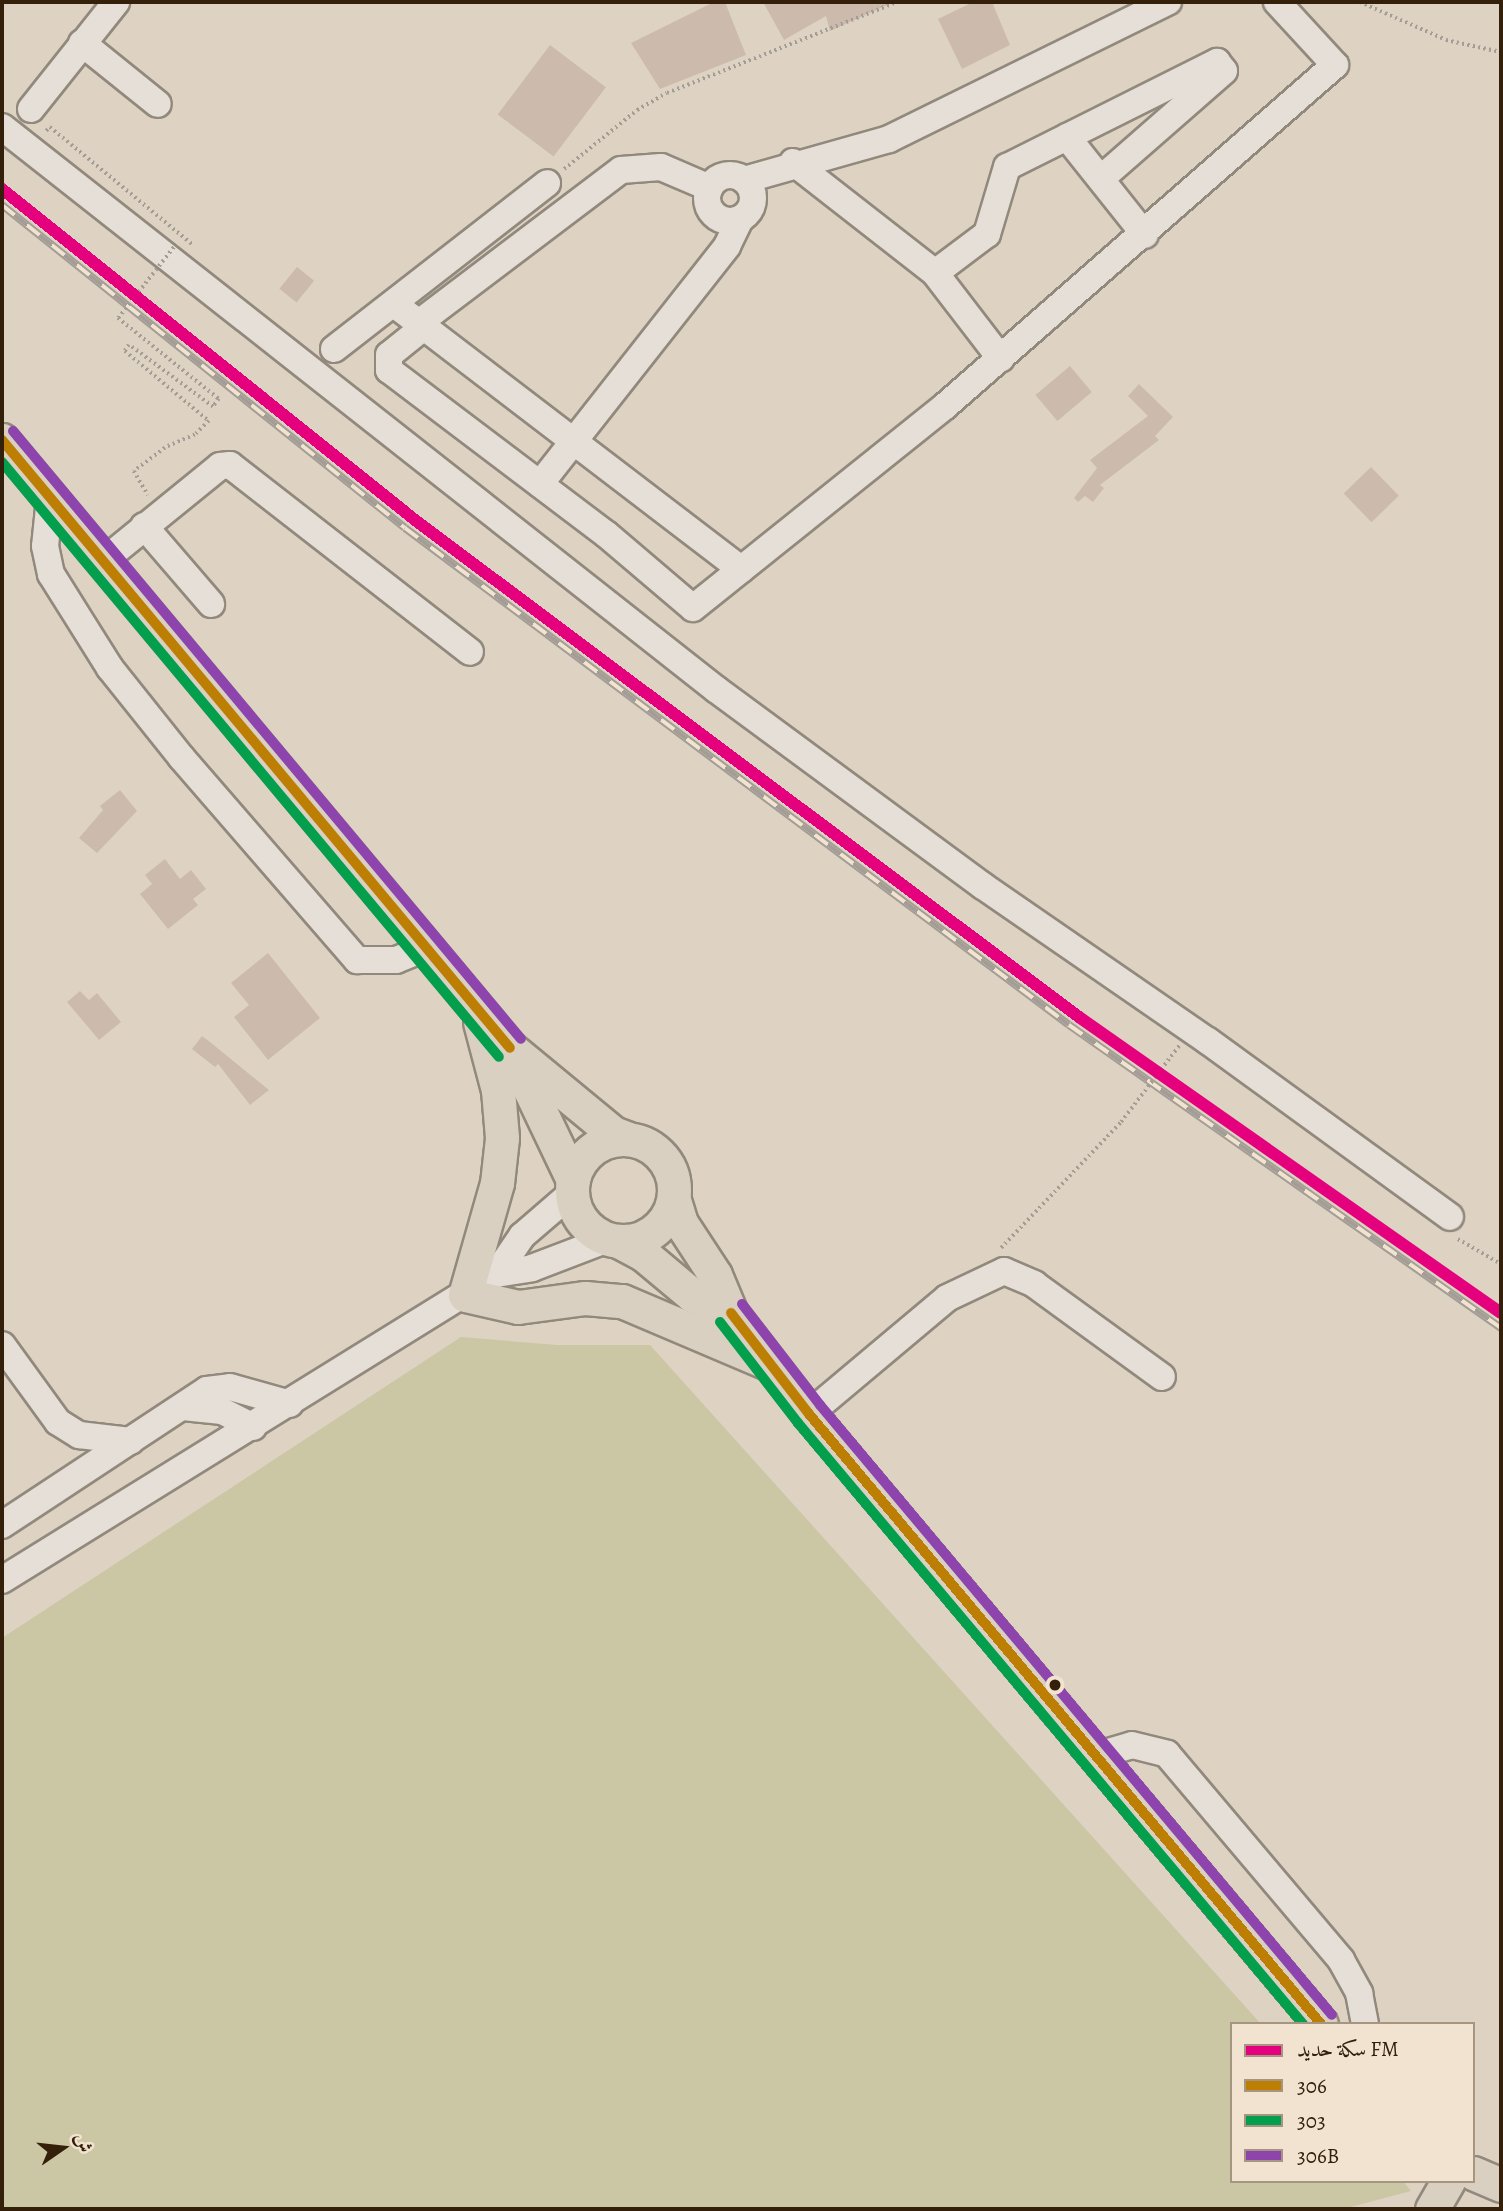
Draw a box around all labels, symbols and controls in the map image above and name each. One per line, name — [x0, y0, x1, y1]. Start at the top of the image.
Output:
unlabelled marker — [1048, 1678, 1062, 1692]
legend — [1230, 2022, 1475, 2183]
text: سكة حديد FM — [1297, 2035, 1399, 2063]
text: 306 — [1297, 2072, 1327, 2100]
text: 303 — [1297, 2107, 1326, 2135]
north arrow — [28, 2113, 98, 2183]
text: ش — [68, 2131, 98, 2155]
text: 306B — [1297, 2142, 1339, 2170]

